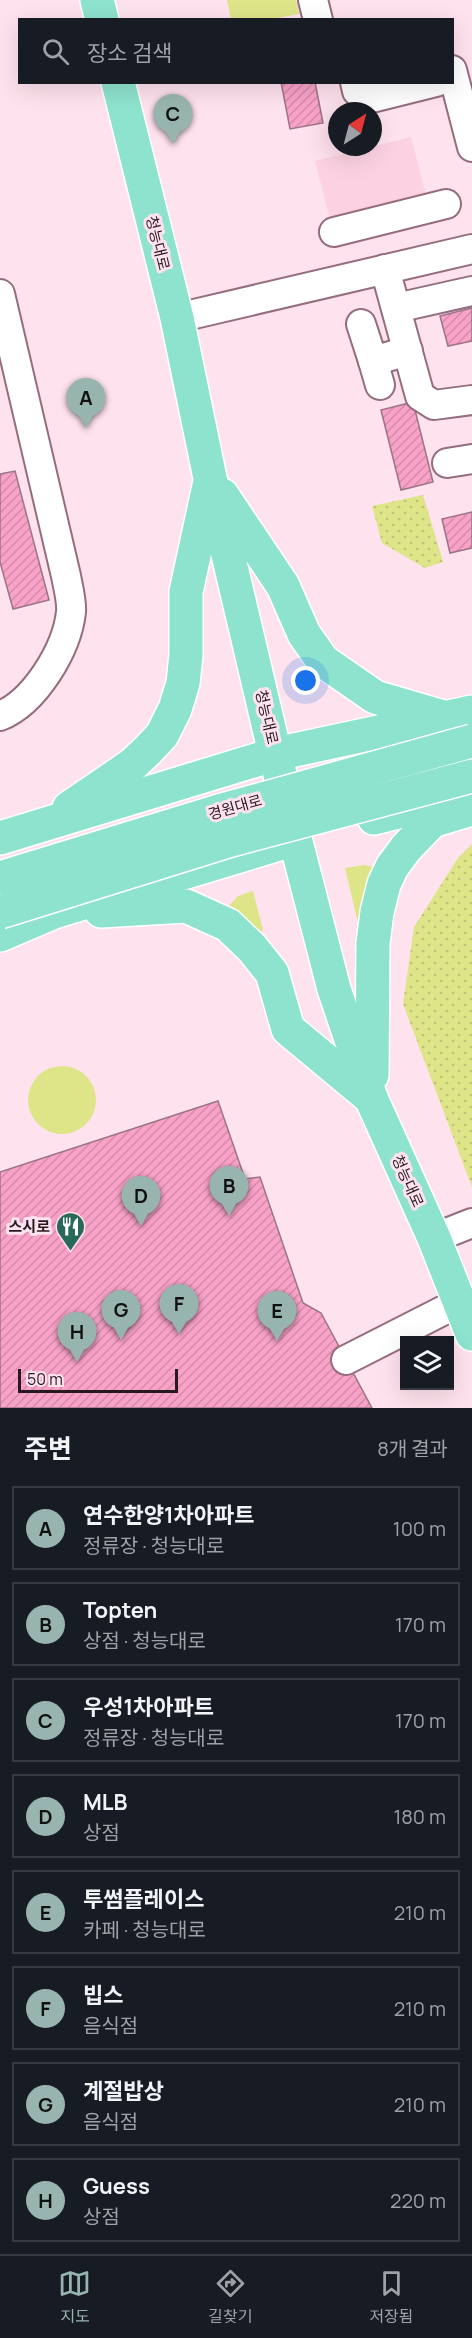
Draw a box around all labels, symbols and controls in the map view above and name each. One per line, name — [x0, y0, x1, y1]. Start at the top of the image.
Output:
search box — [18, 18, 454, 84]
icon: search — [39, 35, 72, 68]
text: 장소 검색 — [87, 38, 172, 68]
pin: C — [154, 94, 192, 144]
north arrow — [328, 102, 382, 156]
street label: 청능대로 — [141, 214, 175, 272]
pin: A — [66, 378, 106, 428]
your location — [291, 666, 320, 695]
street label: 청능대로 — [251, 688, 283, 746]
street label: 경원대로 — [206, 789, 264, 825]
street label: 청능대로 — [387, 1152, 429, 1210]
pin: B — [210, 1166, 248, 1216]
pin: D — [122, 1176, 160, 1226]
restaurant icon: 스시로 — [55, 1210, 87, 1252]
place label: 스시로 — [9, 1216, 50, 1237]
pin: F — [160, 1284, 198, 1334]
pin: G — [102, 1290, 140, 1340]
pin: E — [258, 1292, 296, 1341]
pin: H — [58, 1312, 97, 1362]
map controls — [400, 1336, 454, 1390]
button: layers — [400, 1336, 454, 1390]
scale bar — [18, 1366, 178, 1394]
text: 50 m — [27, 1368, 63, 1390]
text: 주변 — [24, 1430, 72, 1466]
text: 8개 결과 — [377, 1435, 448, 1462]
text: 연수한양1차아파트 — [83, 1500, 255, 1530]
text: A — [39, 1515, 52, 1542]
text: 100 m — [393, 1515, 446, 1542]
text: 정류장 · 청능대로 — [83, 1532, 224, 1559]
text: Topten — [83, 1595, 157, 1625]
text: B — [39, 1611, 52, 1638]
text: 170 m — [395, 1611, 446, 1638]
text: 상점 · 청능대로 — [83, 1627, 206, 1654]
text: 우성1차아파트 — [83, 1692, 214, 1722]
text: C — [38, 1707, 53, 1734]
text: 170 m — [395, 1707, 446, 1734]
text: 정류장 · 청능대로 — [83, 1724, 224, 1751]
text: MLB — [83, 1787, 127, 1817]
text: D — [38, 1803, 53, 1830]
text: 180 m — [393, 1803, 446, 1830]
text: 상점 — [83, 1819, 120, 1846]
text: 투썸플레이스 — [83, 1884, 204, 1914]
text: E — [40, 1899, 51, 1926]
text: 210 m — [394, 1899, 446, 1926]
text: 카페 · 청능대로 — [83, 1916, 206, 1943]
text: 빕스 — [83, 1980, 123, 2010]
text: F — [40, 1995, 51, 2022]
text: 210 m — [394, 1995, 446, 2022]
text: 음식점 — [83, 2012, 138, 2039]
text: 계절밥상 — [83, 2076, 164, 2106]
text: G — [38, 2091, 53, 2118]
text: 210 m — [394, 2091, 446, 2118]
text: 음식점 — [83, 2108, 138, 2135]
text: Guess — [83, 2171, 150, 2201]
text: H — [38, 2187, 53, 2214]
text: 220 m — [390, 2187, 446, 2214]
text: 상점 — [83, 2203, 120, 2230]
tab: 지도 — [58, 2267, 91, 2327]
tab: 길찾기 — [208, 2267, 252, 2327]
tab: 저장됨 — [369, 2267, 414, 2327]

